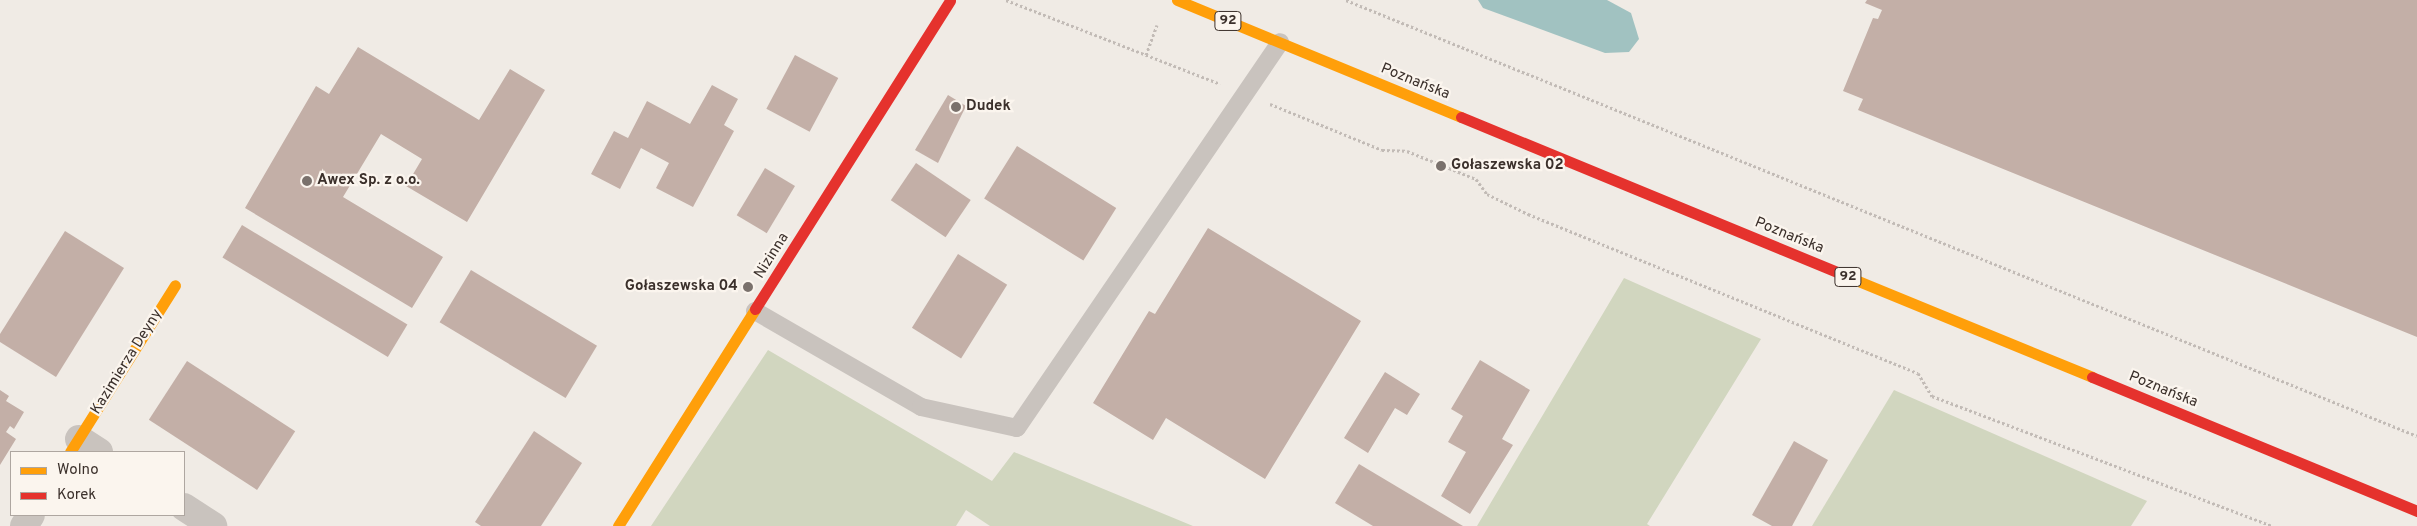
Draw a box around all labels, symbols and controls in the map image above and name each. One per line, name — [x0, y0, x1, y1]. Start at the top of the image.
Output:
road number: 92 — [1214, 10, 1242, 32]
street label: Poznańska — [1378, 60, 1452, 104]
place label: Dudek — [966, 98, 1011, 116]
marker: Dudek — [950, 101, 962, 113]
place label: Gołaszewska 02 — [1451, 157, 1564, 175]
marker: Gołaszewska 02 — [1435, 160, 1447, 172]
place label: Awex Sp. z o.o. — [317, 172, 420, 190]
marker: Awex Sp. z o.o. — [301, 175, 313, 187]
street label: Poznańska — [1752, 214, 1826, 258]
street label: Nizinna — [751, 230, 793, 282]
road number: 92 — [1834, 266, 1862, 288]
place label: Gołaszewska 04 — [625, 278, 738, 296]
marker: Gołaszewska 04 — [742, 281, 754, 293]
street label: Kazimierza Deyny — [87, 306, 167, 418]
street label: Poznańska — [2126, 368, 2200, 412]
legend — [10, 451, 185, 516]
text: Wolno — [57, 461, 99, 480]
text: Korek — [57, 486, 96, 505]

